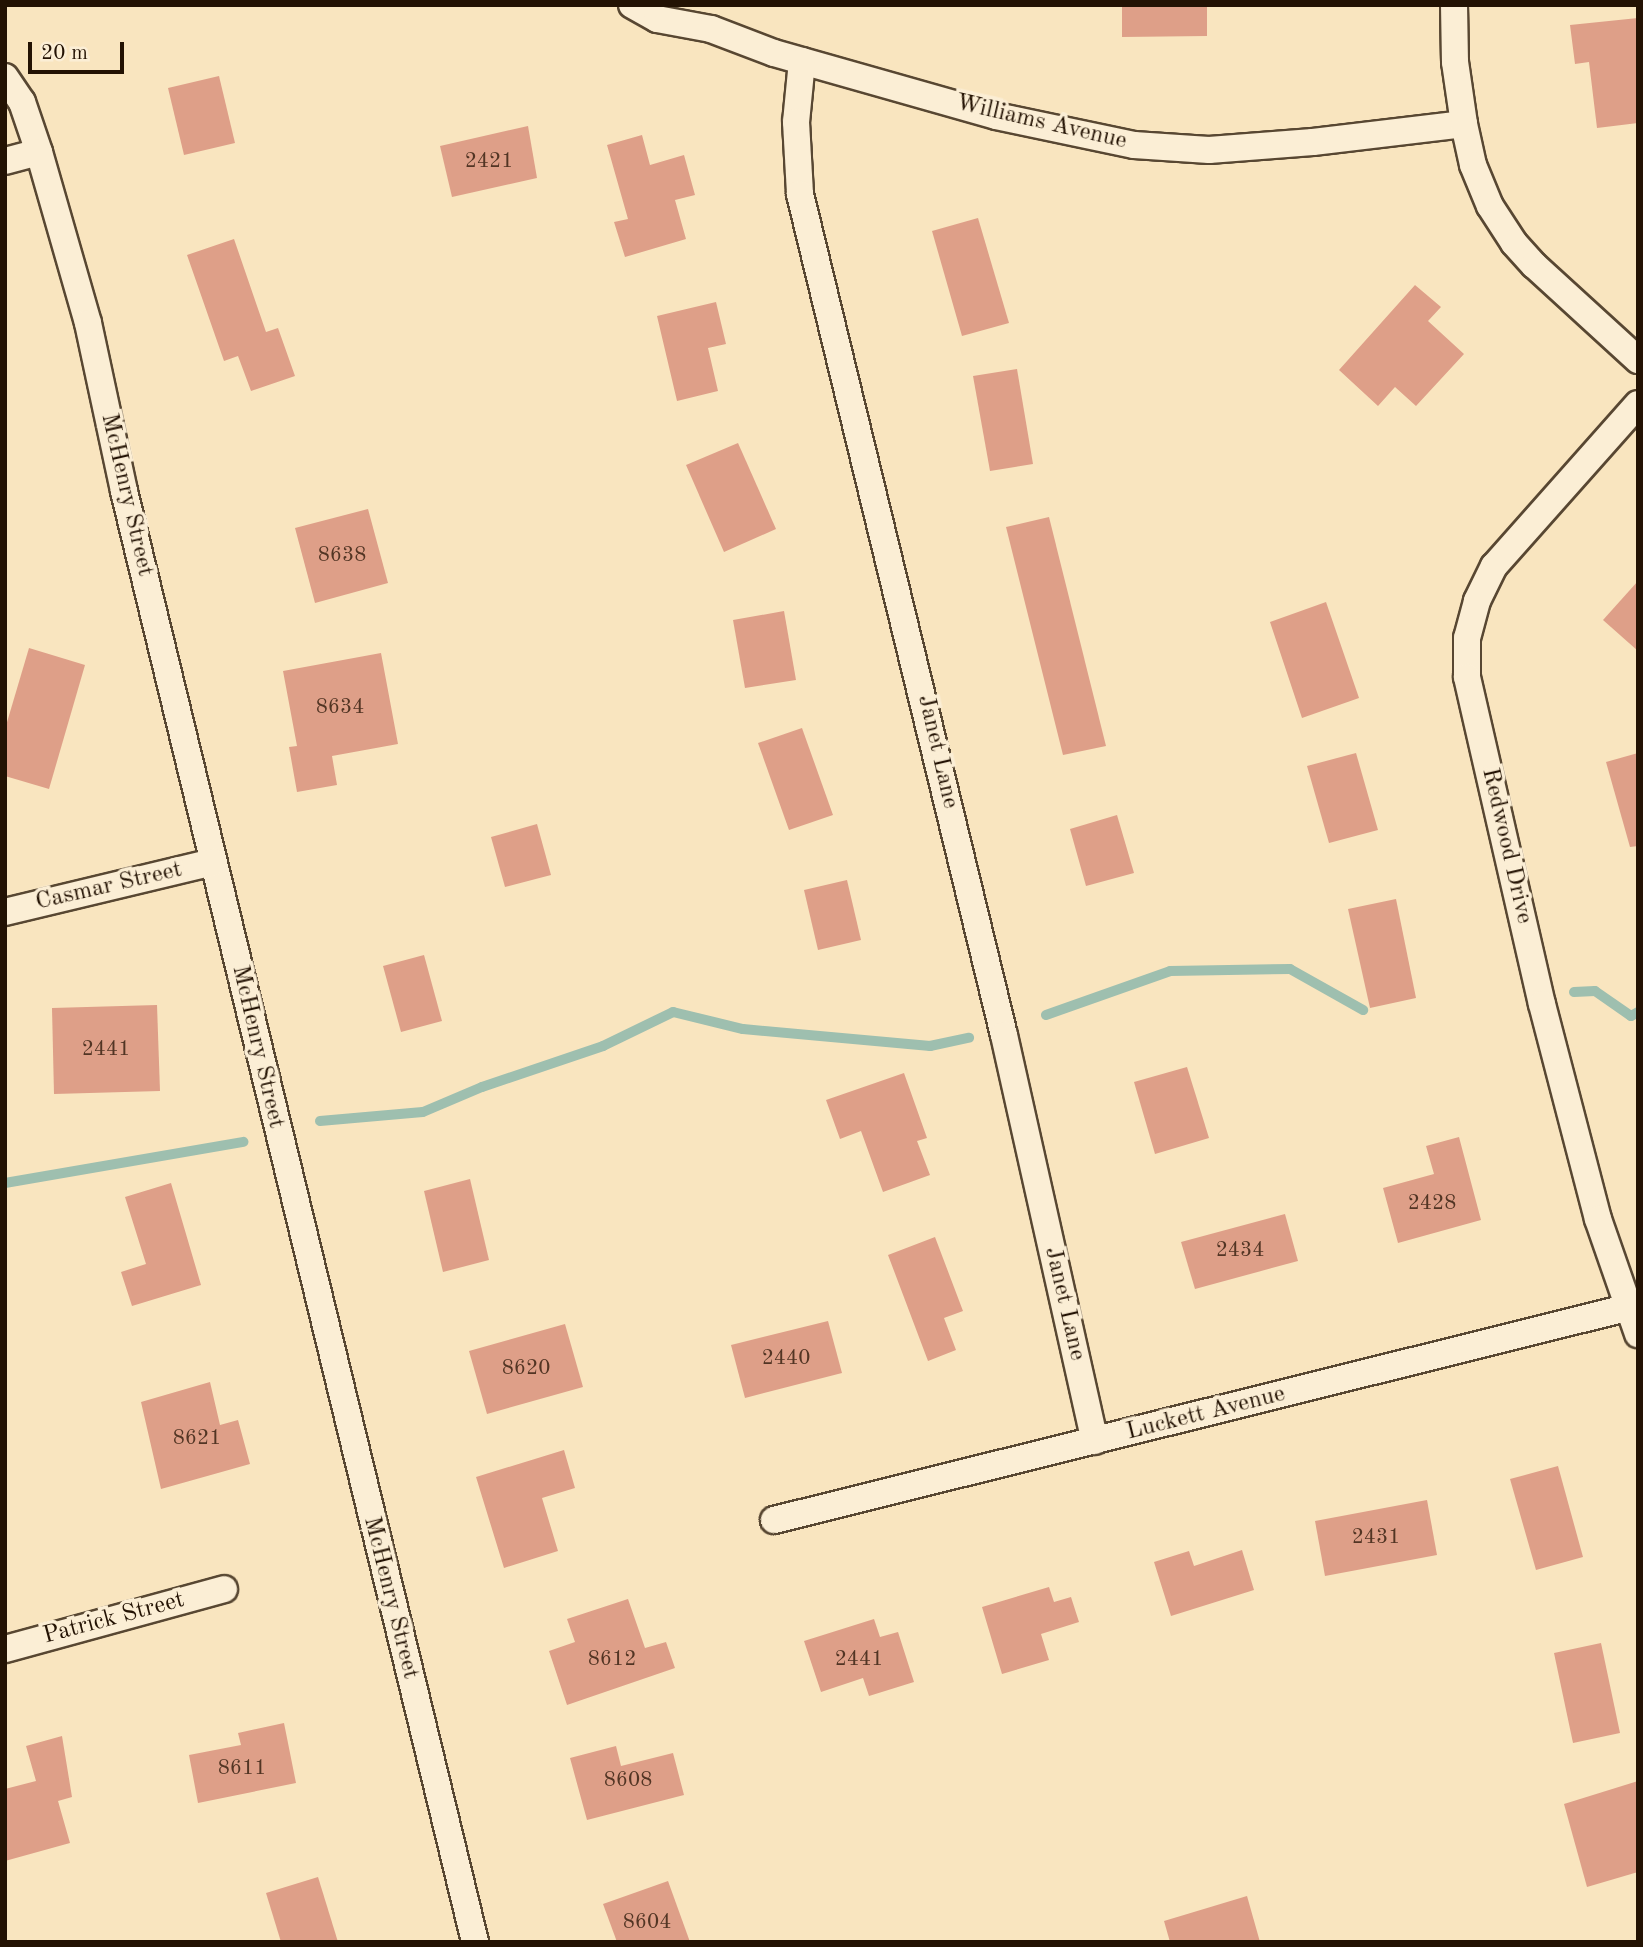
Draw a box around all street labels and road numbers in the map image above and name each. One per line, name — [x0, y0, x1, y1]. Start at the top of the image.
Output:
street label: Williams Avenue — [953, 89, 1129, 157]
street label: McHenry Street — [93, 411, 159, 579]
street label: Janet Lane — [910, 692, 964, 812]
street label: Redwood Drive — [1474, 765, 1538, 927]
street label: Casmar Street — [33, 856, 185, 918]
street label: McHenry Street — [224, 963, 290, 1131]
street label: Janet Lane — [1037, 1244, 1091, 1364]
street label: Luckett Avenue — [1124, 1380, 1288, 1448]
street label: McHenry Street — [356, 1514, 424, 1682]
street label: Patrick Street — [40, 1586, 188, 1652]

